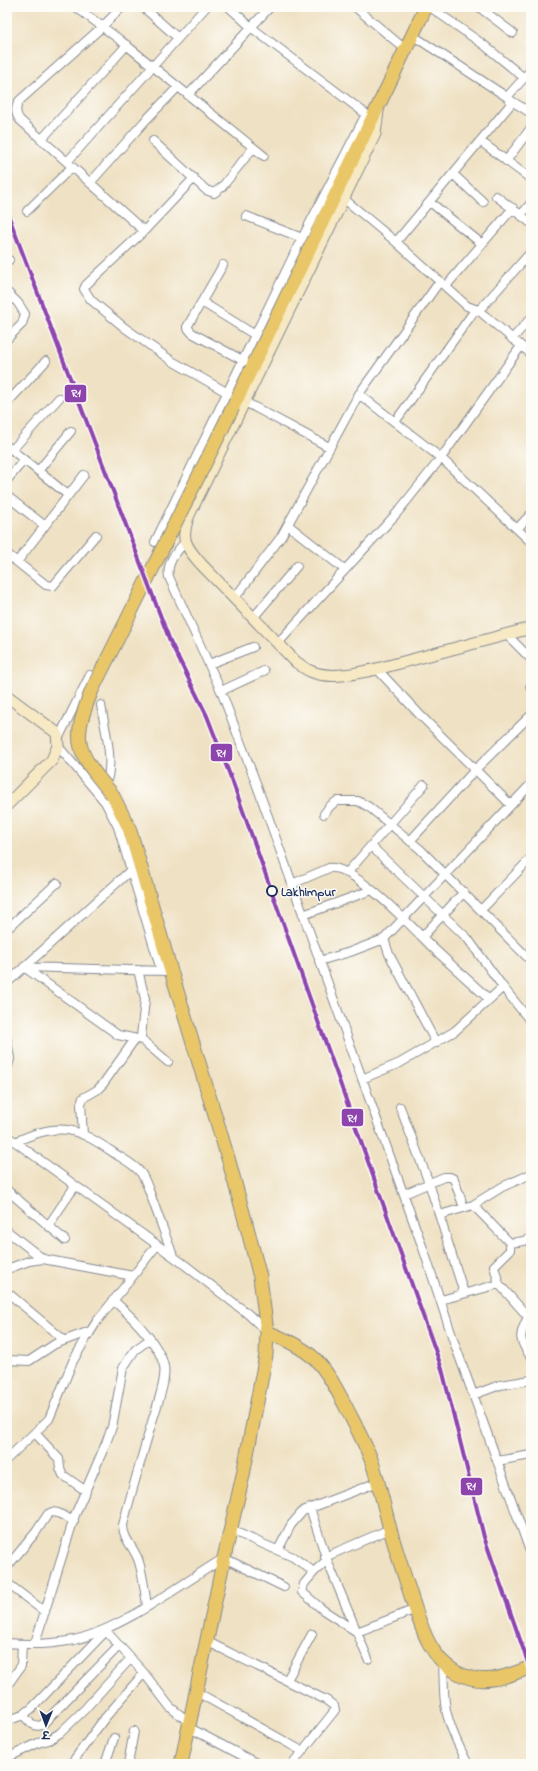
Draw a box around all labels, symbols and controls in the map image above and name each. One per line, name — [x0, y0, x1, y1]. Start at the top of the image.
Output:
line badge: R1 — [64, 384, 87, 403]
text: R1 — [70, 386, 81, 402]
line badge: R1 — [210, 743, 233, 762]
text: R1 — [215, 746, 226, 762]
place label: Lakhimpur — [281, 883, 337, 902]
marker: Lakhimpur — [266, 885, 278, 897]
line badge: R1 — [341, 1108, 364, 1127]
text: R1 — [346, 1111, 357, 1127]
line badge: R1 — [460, 1477, 483, 1496]
text: R1 — [465, 1479, 476, 1495]
north arrow — [26, 1705, 66, 1745]
text: उ — [40, 1726, 51, 1742]

